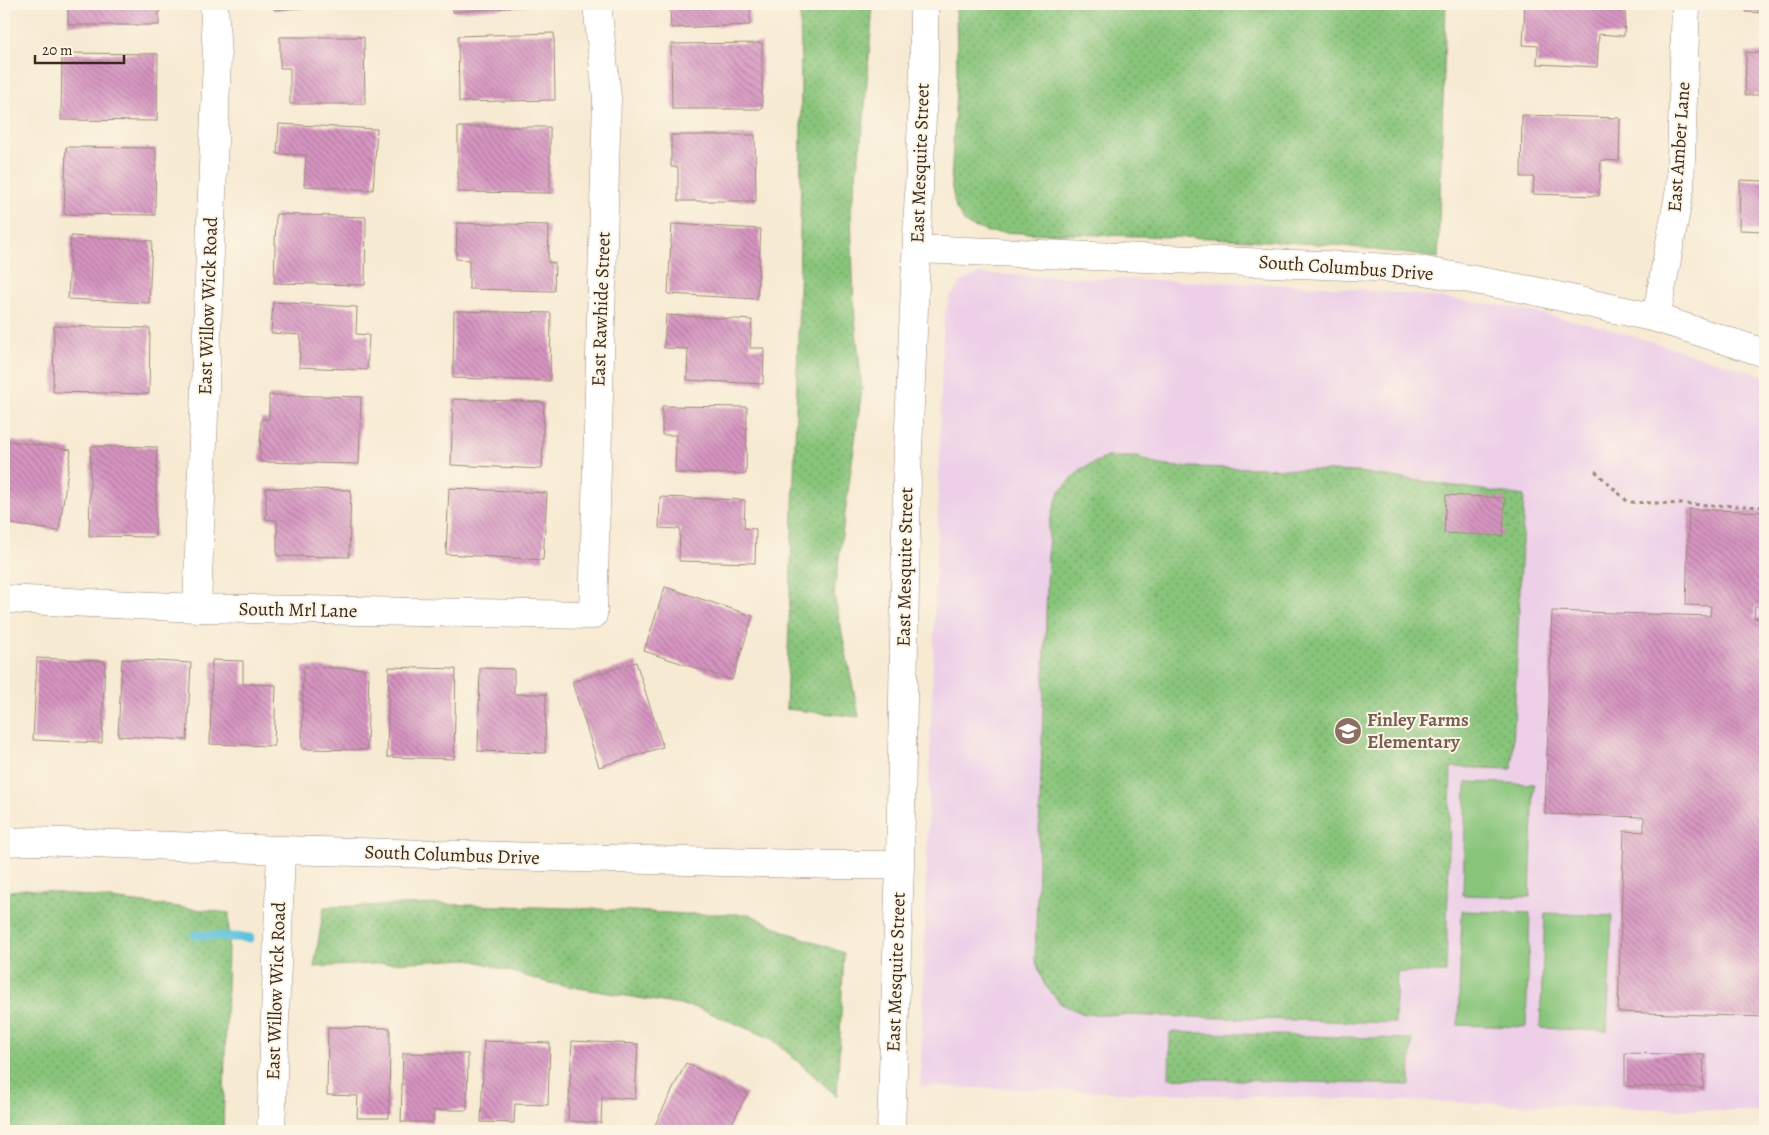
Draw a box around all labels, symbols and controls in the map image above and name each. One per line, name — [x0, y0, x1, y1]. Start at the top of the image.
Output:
scale bar — [35, 32, 124, 64]
text: 20 m — [42, 40, 73, 60]
street label: East Amber Lane — [1661, 81, 1697, 213]
street label: East Mesquite Street — [904, 83, 936, 243]
street label: East Willow Wick Road — [192, 216, 224, 396]
street label: East Rawhide Street — [585, 231, 617, 387]
street label: South Columbus Drive — [1258, 249, 1434, 287]
street label: East Mesquite Street — [891, 487, 919, 647]
street label: South Mrl Lane — [238, 596, 358, 624]
place label: Finley Farms Elementary — [1367, 707, 1469, 755]
school or university icon: Finley Farms Elementary — [1333, 716, 1363, 746]
street label: South Columbus Drive — [364, 839, 540, 871]
street label: East Mesquite Street — [880, 892, 912, 1052]
street label: East Willow Wick Road — [260, 901, 292, 1081]

